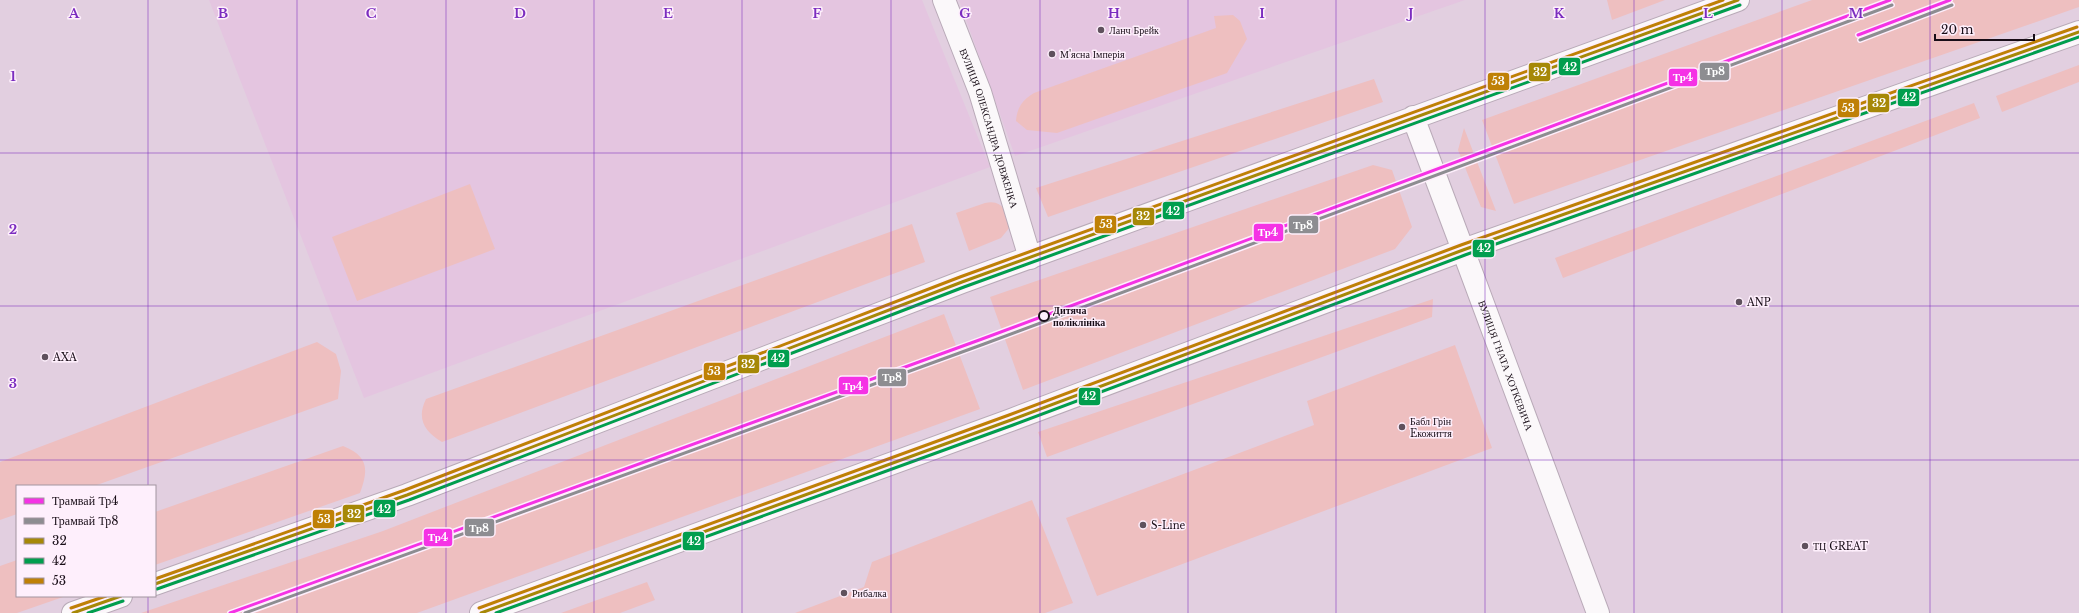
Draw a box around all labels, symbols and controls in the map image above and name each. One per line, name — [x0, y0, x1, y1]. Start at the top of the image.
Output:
text: A — [68, 5, 80, 22]
text: B — [218, 5, 228, 22]
text: C — [366, 5, 377, 22]
text: D — [514, 5, 526, 22]
text: E — [663, 5, 673, 22]
text: F — [813, 5, 822, 22]
text: G — [959, 5, 971, 22]
text: H — [1108, 5, 1120, 22]
text: I — [1259, 5, 1265, 22]
text: J — [1405, 5, 1414, 22]
text: K — [1554, 5, 1565, 22]
text: L — [1703, 5, 1713, 22]
text: M — [1849, 5, 1864, 22]
scale bar — [1935, 16, 2034, 42]
text: 20 m — [1941, 22, 1973, 37]
place label: Ланч Брейк — [1109, 24, 1159, 37]
marker: Ланч Брейк — [1096, 25, 1106, 35]
street label: ВУЛИЦЯ ОЛЕКСАНДРА ДОВЖЕНКА — [957, 46, 1021, 210]
place label: М'ясна Імперія — [1060, 48, 1125, 61]
marker: М'ясна Імперія — [1047, 49, 1057, 59]
line badge: 42 — [1558, 57, 1581, 76]
text: 42 — [1563, 60, 1577, 74]
line badge: 32 — [1528, 62, 1551, 82]
line badge: Тр8 — [1699, 62, 1730, 81]
text: Тр8 — [1705, 64, 1725, 78]
text: 32 — [1533, 65, 1547, 79]
text: 1 — [10, 68, 16, 85]
line badge: Тр4 — [1668, 68, 1698, 87]
text: Тр4 — [1673, 70, 1693, 84]
line badge: 53 — [1487, 72, 1510, 91]
text: 53 — [1491, 74, 1505, 88]
line badge: 42 — [1897, 88, 1920, 107]
text: 42 — [1902, 90, 1916, 104]
line badge: 32 — [1867, 93, 1890, 113]
text: 32 — [1872, 96, 1886, 110]
line badge: 53 — [1837, 98, 1860, 118]
text: 53 — [1841, 101, 1855, 115]
line badge: 42 — [1162, 201, 1185, 220]
text: 42 — [1166, 204, 1180, 218]
line badge: 32 — [1132, 207, 1155, 226]
text: 32 — [1136, 209, 1150, 223]
line badge: 53 — [1094, 215, 1117, 234]
line badge: Тр8 — [1288, 215, 1319, 234]
text: 53 — [1099, 217, 1113, 231]
text: Тр8 — [1293, 218, 1313, 232]
text: 2 — [9, 221, 17, 238]
line badge: Тр4 — [1253, 223, 1284, 242]
text: Тр4 — [1258, 225, 1278, 239]
line badge: 42 — [1472, 239, 1495, 258]
text: 42 — [1477, 241, 1491, 255]
place label: ANP — [1746, 296, 1771, 309]
marker: ANP — [1734, 297, 1744, 307]
street label: ВУЛИЦЯ ГНАТА ХОТКЕВИЧА — [1476, 298, 1536, 433]
place label: Дитяча поліклініка — [1053, 304, 1105, 329]
marker: Дитяча поліклініка — [1038, 310, 1050, 322]
line badge: 42 — [767, 349, 790, 368]
place label: AXA — [52, 351, 77, 364]
text: 42 — [771, 351, 785, 365]
marker: AXA — [40, 352, 50, 362]
line badge: 32 — [737, 354, 760, 374]
text: 32 — [741, 357, 755, 371]
line badge: 53 — [703, 362, 726, 381]
text: 53 — [707, 364, 721, 378]
line badge: Тр8 — [877, 368, 907, 387]
text: Тр8 — [882, 370, 902, 384]
text: 3 — [9, 375, 17, 392]
line badge: Тр4 — [838, 376, 869, 395]
text: Тр4 — [843, 379, 863, 393]
line badge: 42 — [1078, 387, 1101, 406]
text: 42 — [1082, 389, 1096, 403]
place label: Бабл Грін Eкожиття — [1410, 415, 1452, 440]
marker: Бабл Грін Eкожиття — [1397, 422, 1407, 432]
legend — [16, 485, 156, 597]
text: Трамвай Тр4 — [52, 493, 118, 508]
line badge: 42 — [373, 499, 396, 518]
text: 42 — [377, 502, 391, 516]
line badge: 32 — [342, 504, 365, 523]
text: 32 — [347, 507, 361, 521]
line badge: 53 — [312, 509, 335, 529]
text: 53 — [317, 512, 331, 526]
text: Трамвай Тр8 — [52, 513, 119, 528]
line badge: Тр8 — [464, 518, 495, 537]
place label: S-Line — [1151, 519, 1186, 532]
marker: S-Line — [1138, 520, 1148, 530]
text: Тр8 — [469, 521, 489, 535]
line badge: Тр4 — [423, 528, 453, 547]
text: Тр4 — [428, 530, 448, 544]
line badge: 42 — [682, 531, 705, 551]
text: 32 — [52, 533, 67, 548]
text: 42 — [687, 534, 701, 548]
place label: ТЦ GREAT — [1813, 540, 1868, 553]
marker: ТЦ GREAT — [1800, 541, 1810, 551]
text: 42 — [52, 553, 66, 568]
text: 53 — [52, 573, 66, 588]
place label: Рибалка — [852, 587, 887, 600]
marker: Рибалка — [839, 588, 849, 598]

